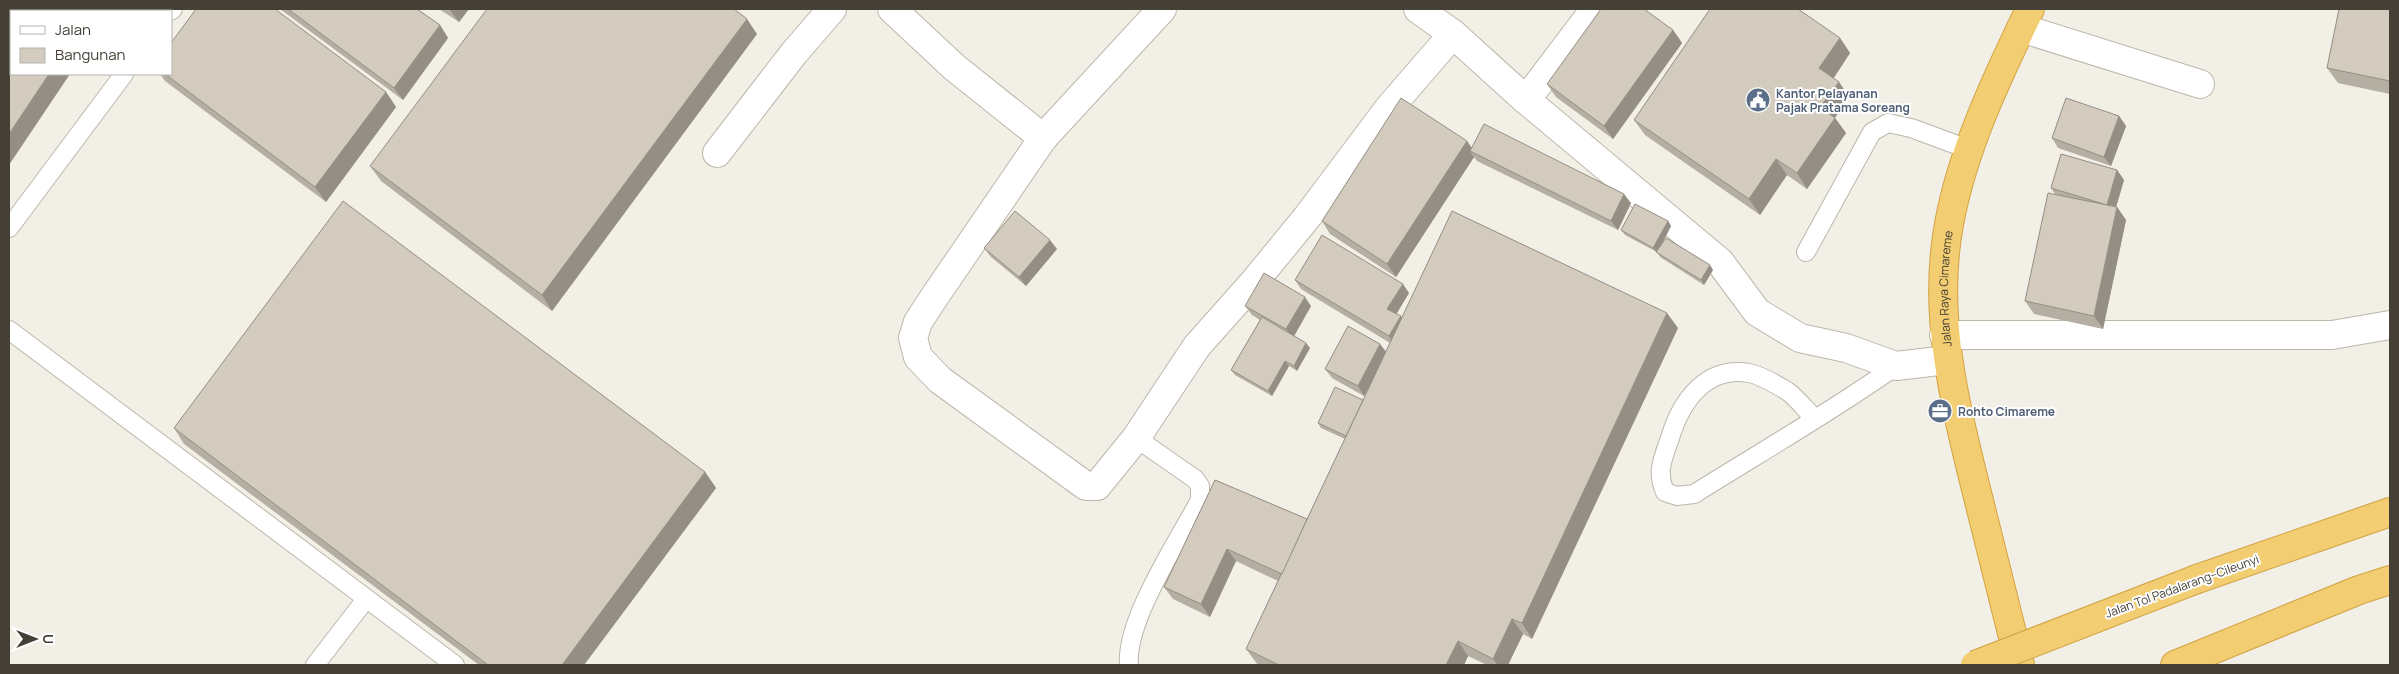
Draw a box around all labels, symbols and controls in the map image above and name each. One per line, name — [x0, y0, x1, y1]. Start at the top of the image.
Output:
legend — [10, 10, 172, 75]
text: Jalan — [55, 19, 91, 40]
text: Bangunan — [55, 44, 125, 65]
place label: Kantor Pelayanan Pajak Pratama Soreang — [1776, 85, 1910, 116]
public building icon: Kantor Pelayanan Pajak Pratama Soreang — [1745, 87, 1771, 113]
street label: Jalan Raya Cimareme — [1935, 229, 1956, 348]
office icon: Rohto Cimareme — [1927, 398, 1953, 424]
place label: Rohto Cimareme — [1958, 403, 2055, 420]
street label: Jalan Tol Padalarang–Cileunyi — [2103, 550, 2261, 622]
north arrow — [10, 614, 60, 664]
text: U — [39, 634, 58, 644]

